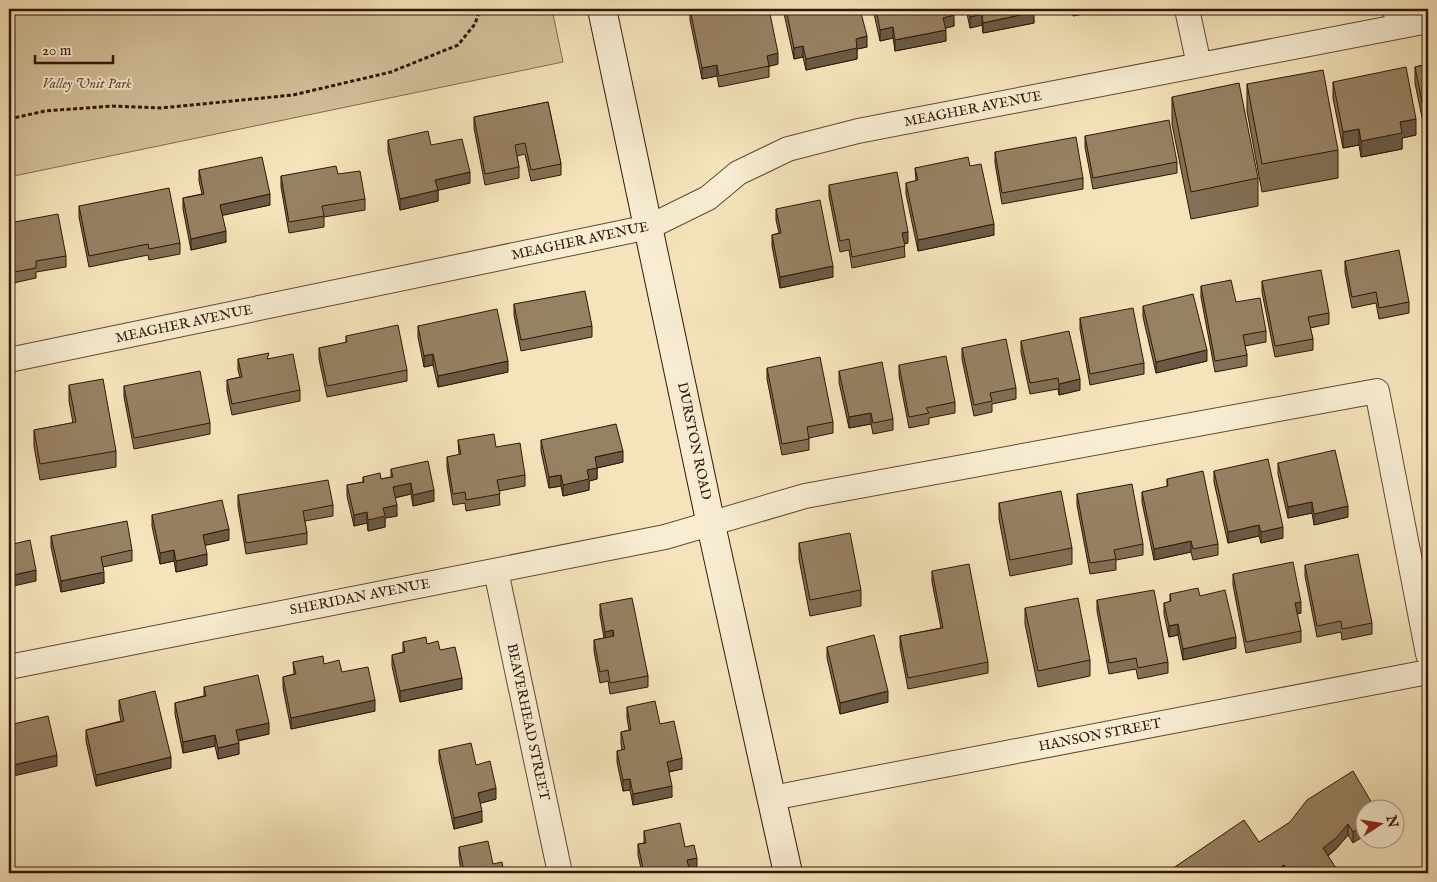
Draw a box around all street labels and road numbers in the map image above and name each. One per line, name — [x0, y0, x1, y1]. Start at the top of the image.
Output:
street label: MEAGHER AVENUE — [903, 87, 1044, 131]
street label: MEAGHER AVENUE — [510, 218, 651, 264]
street label: MEAGHER AVENUE — [114, 301, 255, 347]
street label: DURSTON ROAD — [673, 381, 715, 501]
street label: SHERIDAN AVENUE — [288, 575, 432, 619]
street label: BEAVERHEAD STREET — [503, 642, 554, 803]
street label: HANSON STREET — [1037, 714, 1164, 756]

